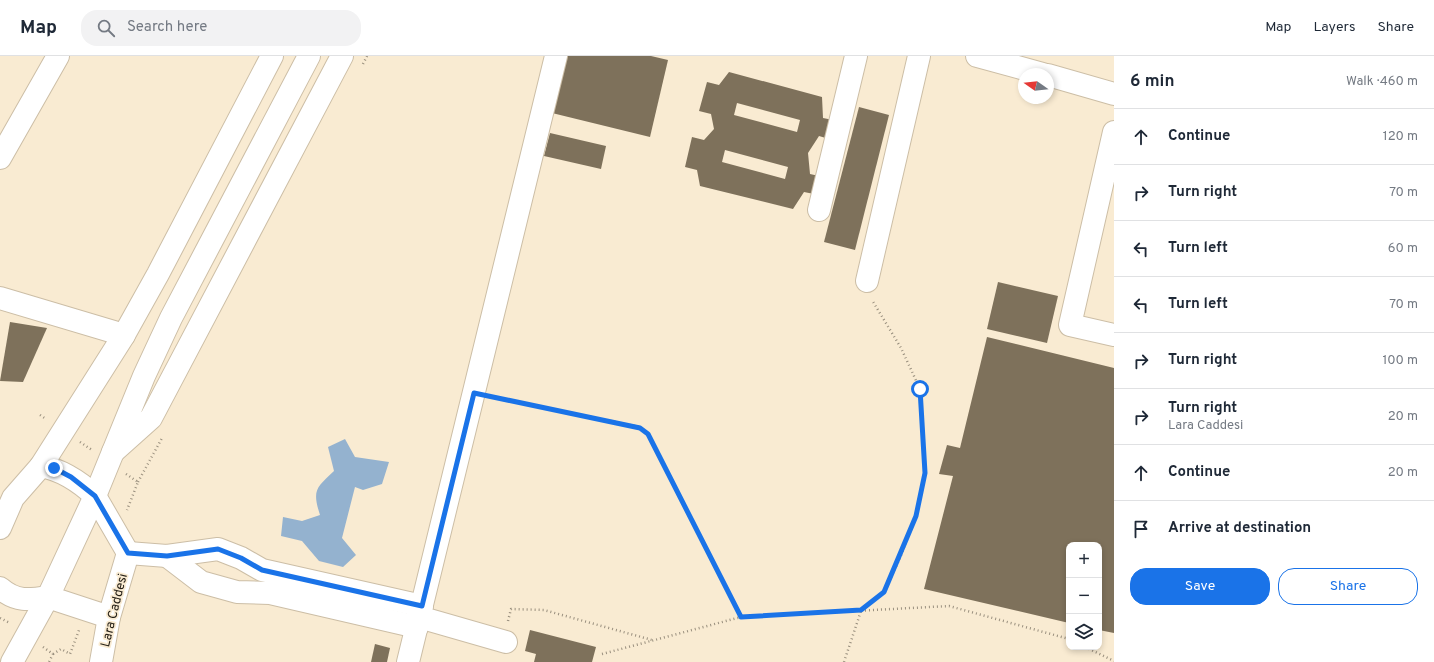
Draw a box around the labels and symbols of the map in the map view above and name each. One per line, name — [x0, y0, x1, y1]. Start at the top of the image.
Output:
north arrow — [1018, 68, 1054, 104]
route start — [911, 380, 929, 398]
route end — [45, 459, 63, 477]
street label: Lara Caddesi — [98, 572, 132, 649]

